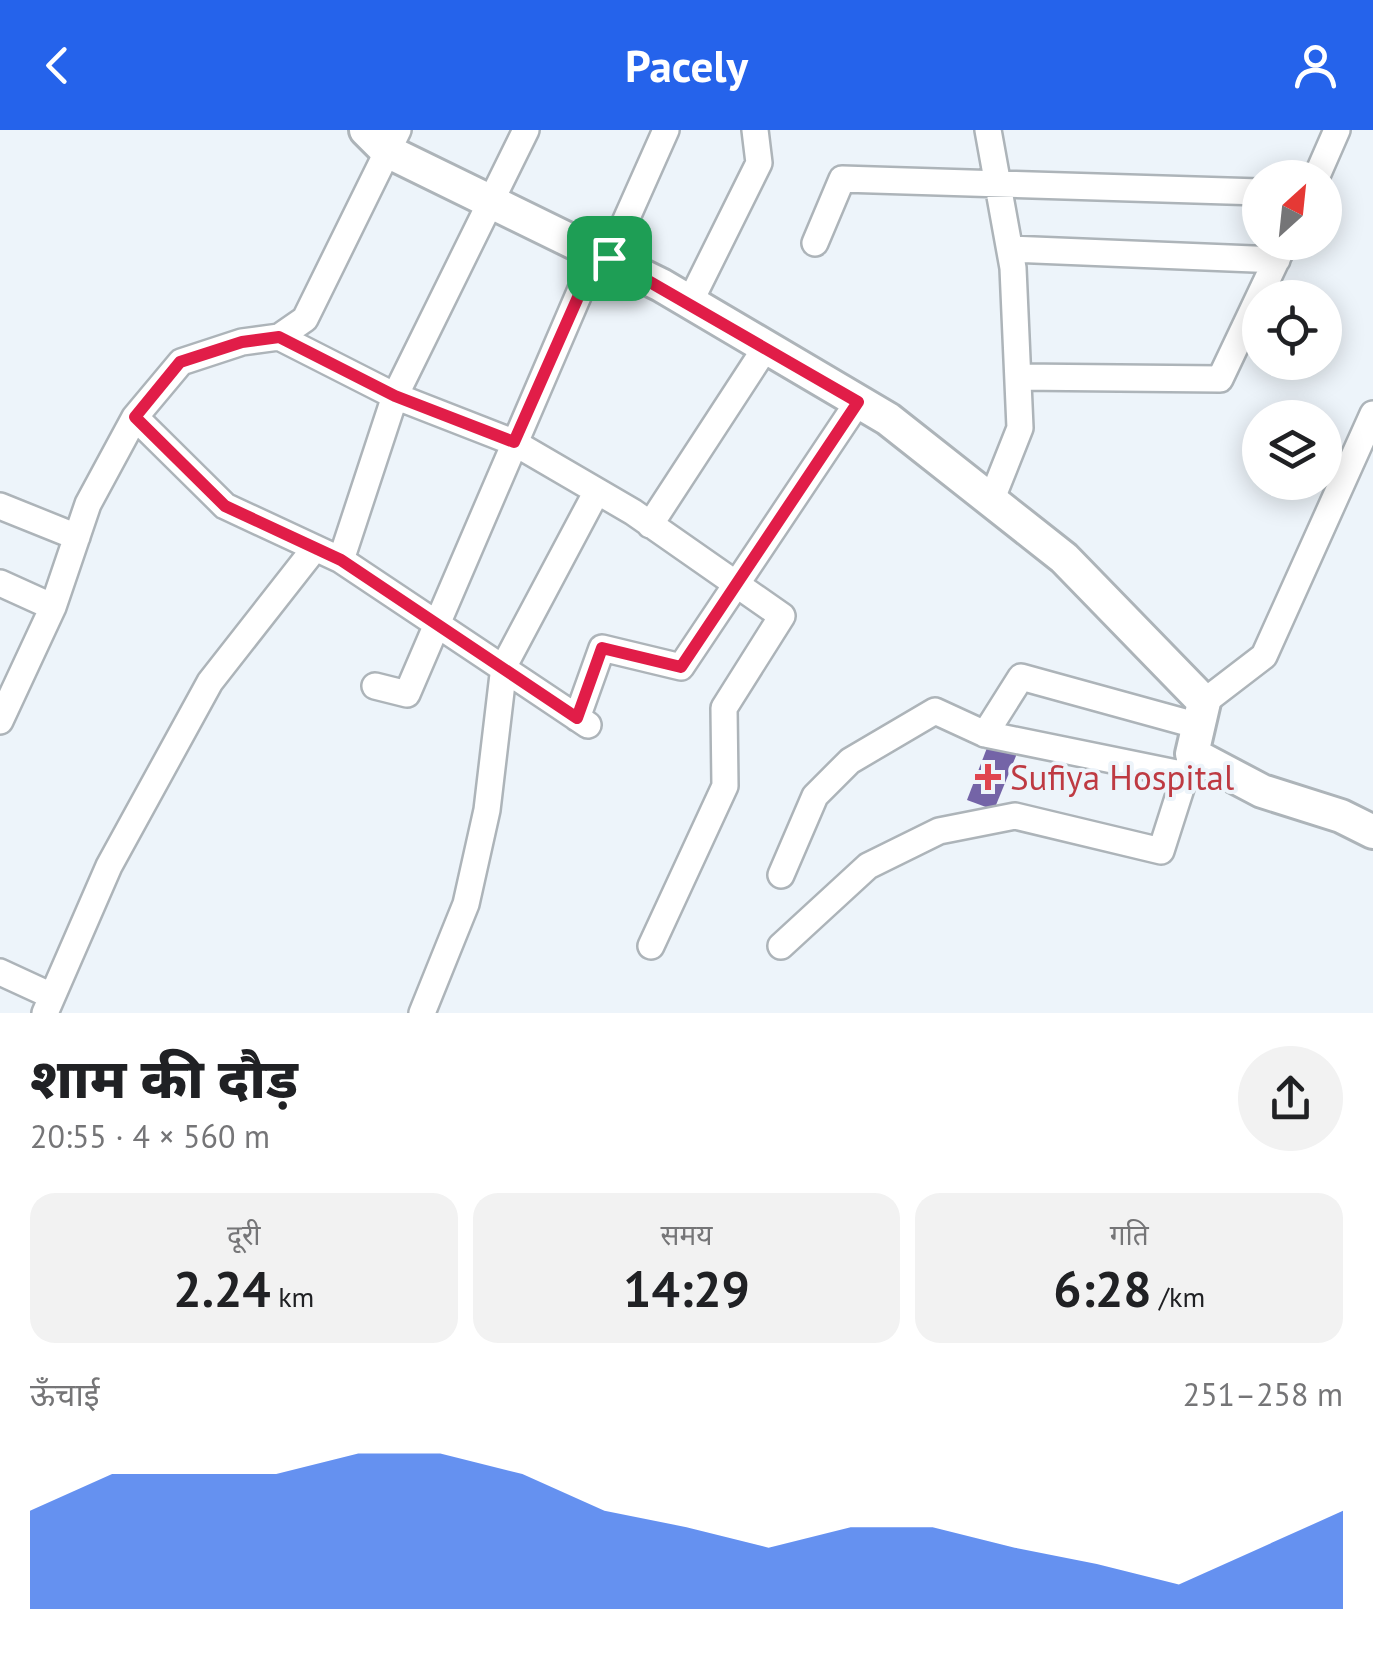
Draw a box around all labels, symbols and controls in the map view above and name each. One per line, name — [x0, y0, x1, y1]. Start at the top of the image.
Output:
text: Pacely — [625, 36, 748, 94]
icon: back — [30, 38, 85, 93]
icon: person — [1288, 38, 1343, 93]
north arrow — [1242, 160, 1342, 260]
map controls — [1242, 160, 1342, 500]
pin — [567, 216, 652, 301]
icon: arrive — [582, 231, 637, 286]
button: locate — [1242, 280, 1342, 380]
button: layers — [1242, 400, 1342, 500]
place label: Sufiya Hospital — [1010, 754, 1234, 800]
marker: Sufiya Hospital — [975, 764, 1001, 790]
text: शाम की दौड़ — [30, 1042, 298, 1113]
button: share — [1238, 1046, 1343, 1151]
text: 20:55 · 4 × 560 m — [30, 1115, 270, 1157]
text: दूरी — [227, 1216, 261, 1253]
text: समय — [661, 1216, 712, 1253]
text: गति — [1110, 1216, 1149, 1253]
text: 2.24 — [173, 1256, 271, 1321]
text: 14:29 — [623, 1256, 750, 1321]
text: 6:28 — [1053, 1256, 1152, 1321]
text: km — [271, 1278, 314, 1315]
text: /km — [1152, 1278, 1205, 1315]
text: ऊँचाई — [30, 1373, 99, 1415]
text: 251–258 m — [1183, 1373, 1343, 1415]

